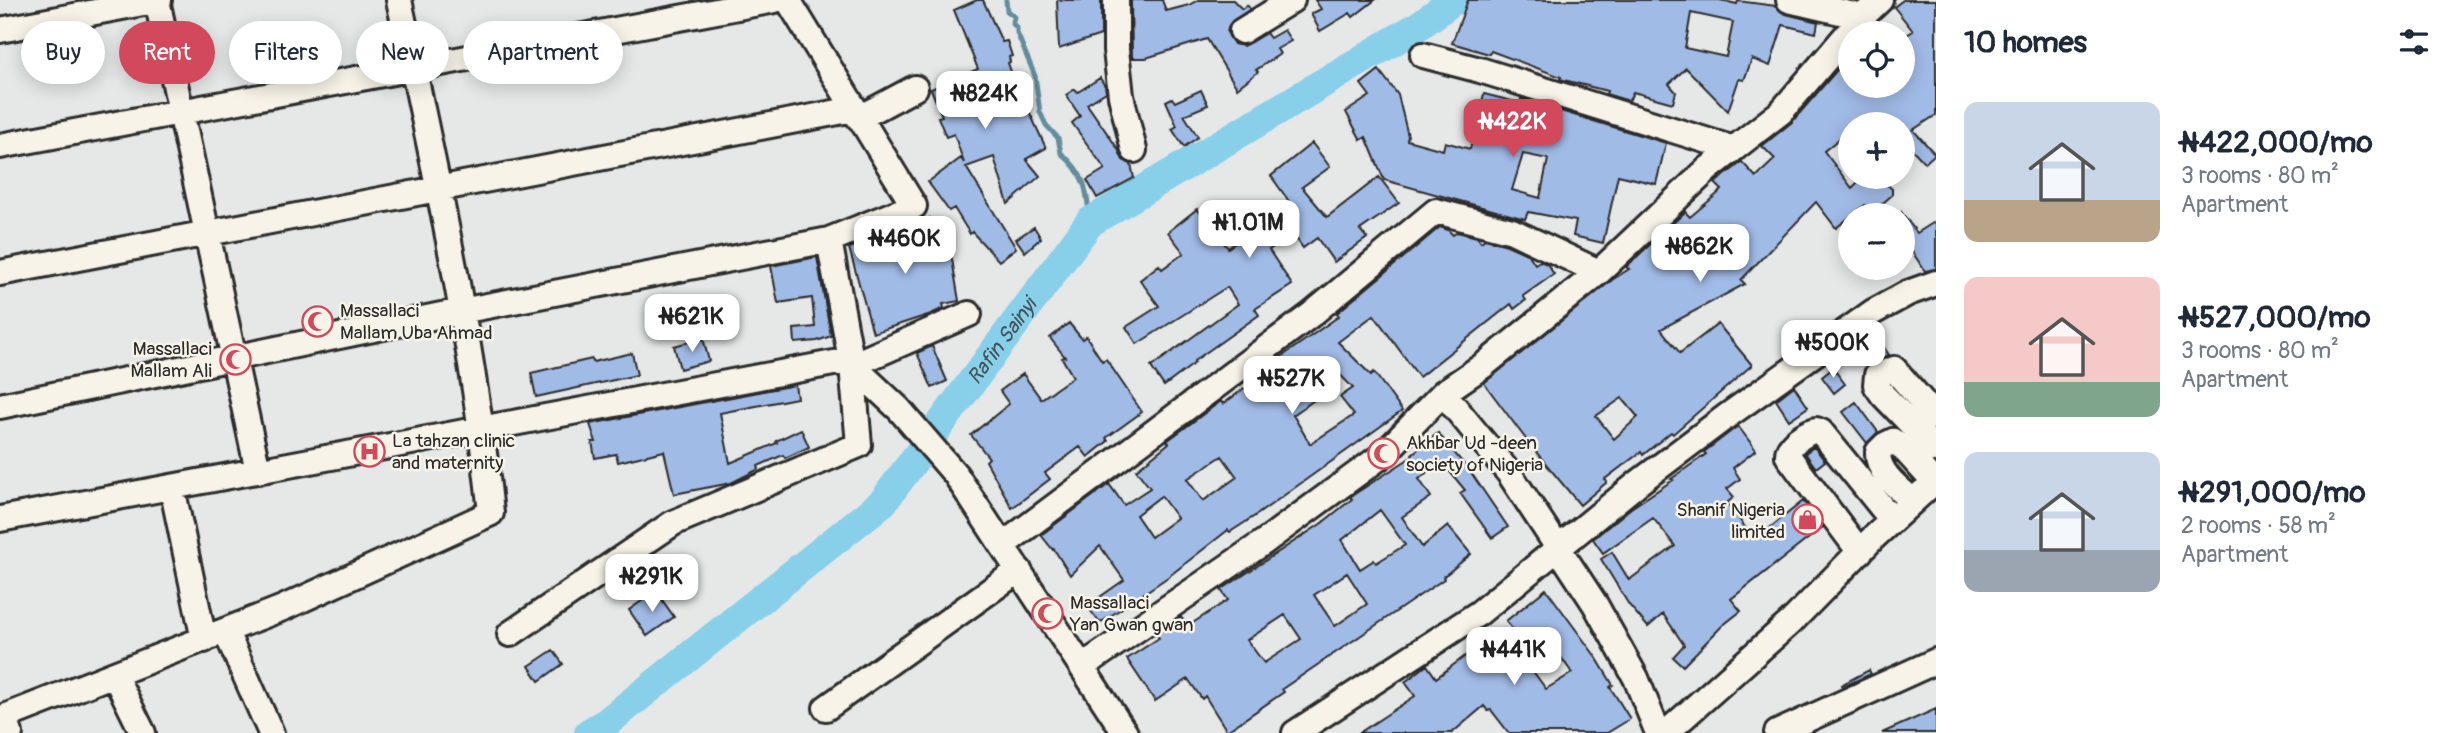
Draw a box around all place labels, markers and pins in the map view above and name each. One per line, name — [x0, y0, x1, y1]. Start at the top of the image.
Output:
pin: ₦824K — [936, 72, 1034, 131]
pin: ₦422K — [1464, 100, 1562, 159]
pin: ₦1.01M — [1192, 201, 1306, 260]
pin: ₦460K — [856, 216, 954, 276]
pin: ₦862K — [1651, 224, 1749, 284]
pin: ₦621K — [643, 294, 741, 354]
place label: Massallaci Mallam Uba Ahmad — [340, 299, 493, 345]
mosque icon: Massallaci Mallam Uba Ahmad — [300, 304, 334, 338]
pin: ₦500K — [1784, 320, 1882, 380]
place label: Massallaci Mallam Ali — [130, 337, 212, 383]
mosque icon: Massallaci Mallam Ali — [218, 342, 252, 376]
pin: ₦527K — [1243, 356, 1341, 416]
place label: La tahzan clinic and maternity — [392, 429, 516, 475]
place label: Akhbar Ud -deen society of Nigeria — [1406, 431, 1543, 477]
hospital icon: La tahzan clinic and maternity — [352, 434, 386, 468]
mosque icon: Akhbar Ud -deen society of Nigeria — [1366, 436, 1400, 470]
place label: Shanif Nigeria limited — [1677, 498, 1785, 544]
shop icon: Shanif Nigeria limited — [1791, 503, 1825, 537]
pin: ₦291K — [603, 554, 701, 614]
place label: Massallaci Yan Gwan gwan — [1069, 591, 1193, 637]
mosque icon: Massallaci Yan Gwan gwan — [1030, 596, 1064, 630]
pin: ₦441K — [1465, 628, 1563, 687]

